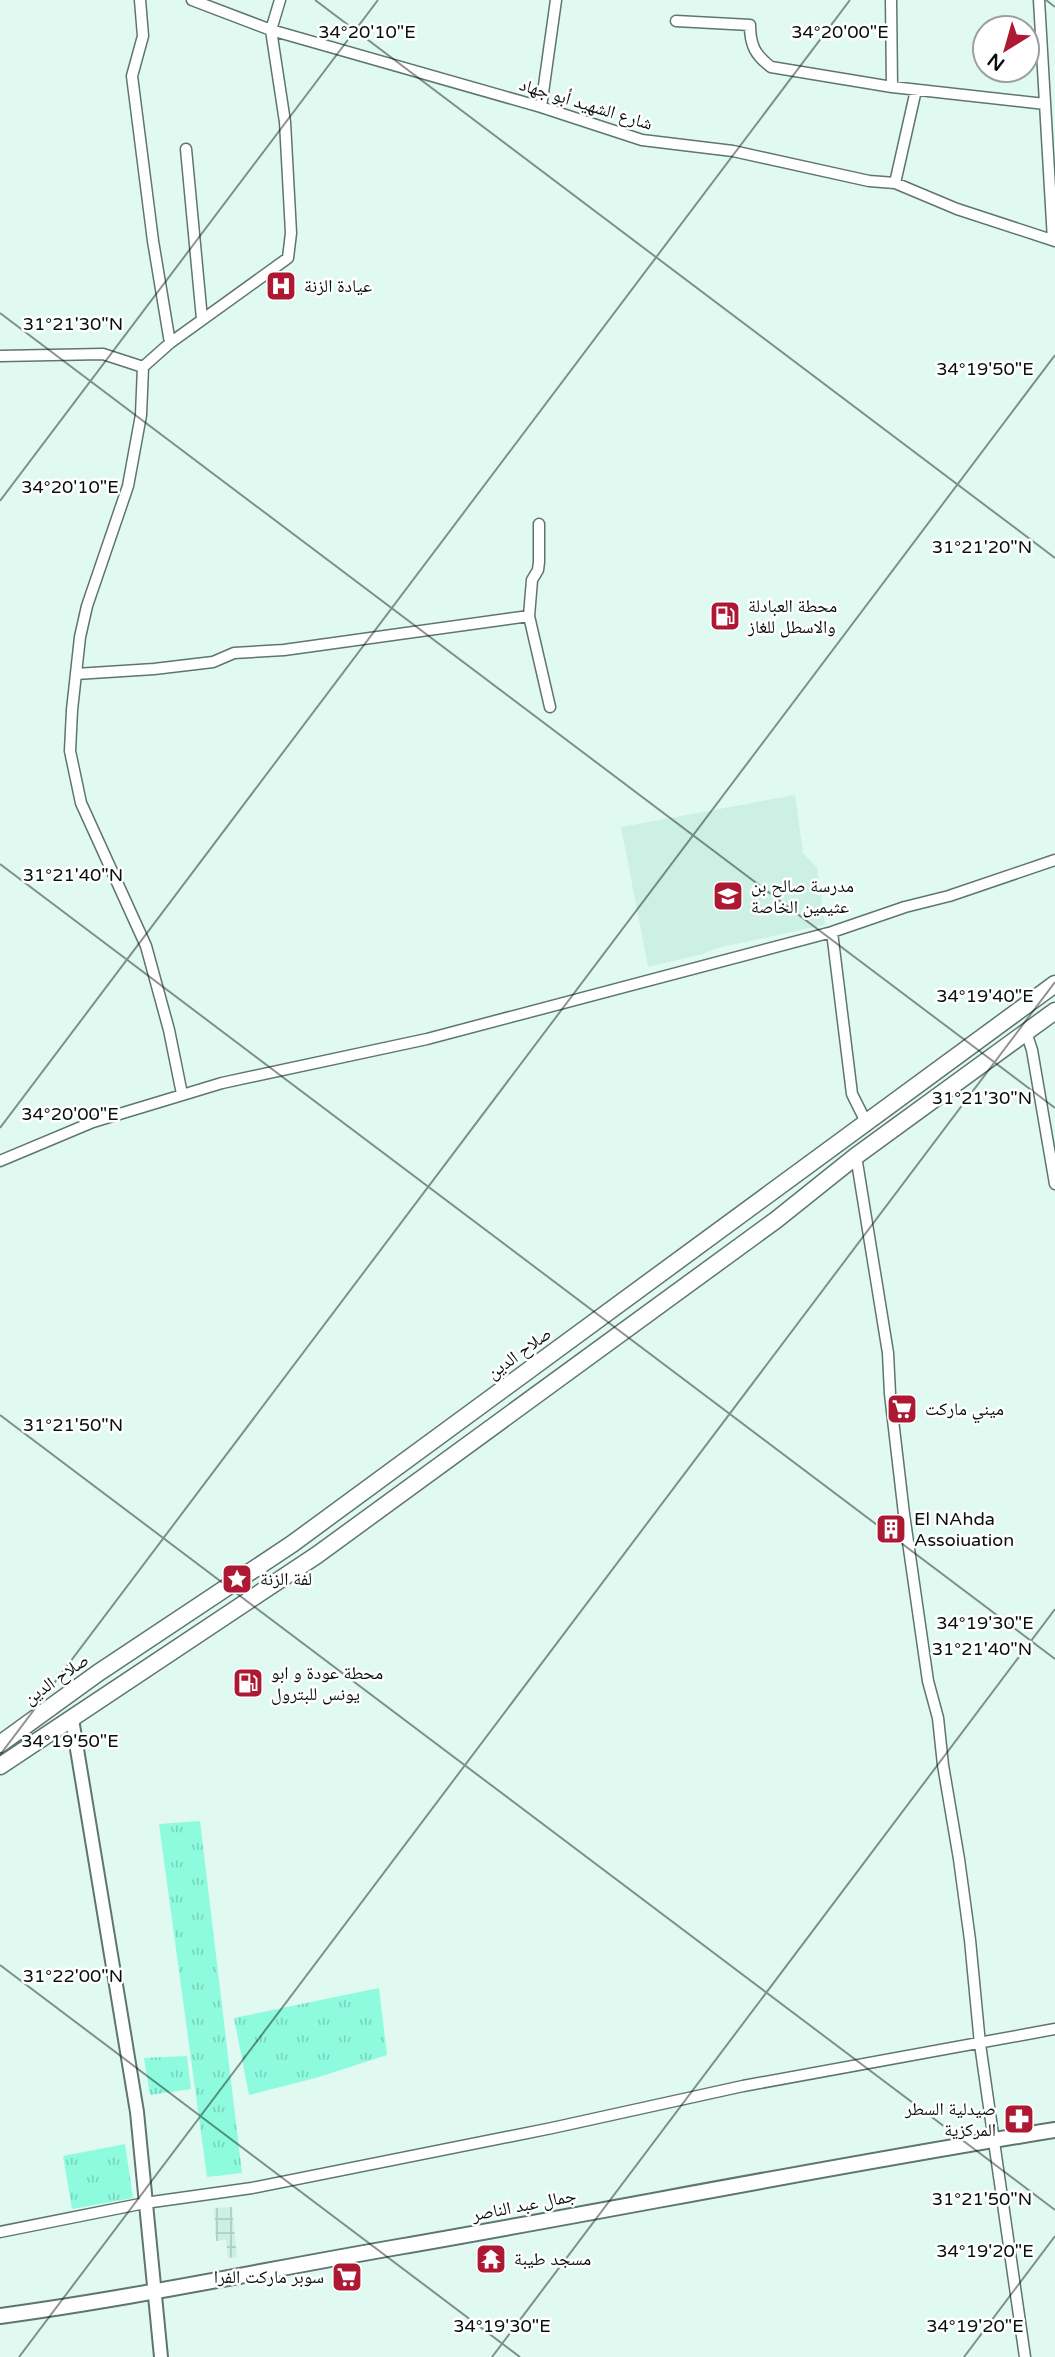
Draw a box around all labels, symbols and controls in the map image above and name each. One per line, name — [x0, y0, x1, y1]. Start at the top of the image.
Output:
north arrow — [971, 14, 1041, 84]
text: 34°20'10"E — [318, 21, 416, 43]
text: 34°20'00"E — [791, 21, 889, 43]
text: N — [984, 48, 1009, 75]
street label: شارع الشهيد أبو جهاد — [517, 73, 655, 135]
hospital icon: عيادة الزنة — [264, 269, 298, 303]
place label: عيادة الزنة — [304, 275, 372, 297]
text: 31°21'30"N — [23, 313, 123, 335]
text: 34°19'50"E — [936, 358, 1034, 380]
text: 34°20'10"E — [21, 476, 119, 498]
text: 31°21'20"N — [932, 536, 1032, 558]
place label: محطة العبادلة والاسطل للغاز — [747, 595, 837, 638]
fuel station icon: محطة العبادلة والاسطل للغاز — [708, 599, 742, 633]
text: 31°21'40"N — [23, 864, 123, 886]
place label: مدرسة صالح بن عثيمين الخاصة — [751, 875, 854, 918]
school or university icon: مدرسة صالح بن عثيمين الخاصة — [711, 879, 745, 913]
text: 34°19'40"E — [936, 985, 1034, 1007]
text: 31°21'30"N — [932, 1087, 1032, 1109]
text: 34°20'00"E — [21, 1103, 119, 1125]
street label: صلاح الدين — [482, 1322, 556, 1385]
supermarket icon: ميني ماركت — [885, 1392, 919, 1426]
place label: ميني ماركت — [925, 1398, 1004, 1424]
text: 31°21'50"N — [23, 1414, 123, 1436]
place label: El NAhda Assoiuation — [914, 1508, 1014, 1551]
building icon: El NAhda Assoiuation — [874, 1512, 908, 1546]
place icon: لفة الزنة — [220, 1562, 254, 1596]
place label: لفة الزنة — [260, 1568, 312, 1590]
text: 34°19'30"E — [936, 1612, 1034, 1634]
text: 31°21'40"N — [932, 1638, 1032, 1660]
street label: صلاح الدين — [19, 1649, 93, 1710]
place label: محطة عودة و ابو يونس للبترول — [271, 1662, 383, 1705]
fuel station icon: محطة عودة و ابو يونس للبترول — [231, 1666, 265, 1700]
text: 34°19'50"E — [21, 1730, 119, 1752]
text: 31°22'00"N — [23, 1965, 123, 1987]
place label: صيدلية السطر المركزية — [904, 2098, 996, 2141]
pharmacy icon: صيدلية السطر المركزية — [1002, 2102, 1036, 2136]
street label: جمال عبد الناصر — [469, 2184, 578, 2226]
text: 31°21'50"N — [932, 2188, 1032, 2210]
text: 34°19'20"E — [936, 2240, 1034, 2262]
temple icon: مسجد طيبة — [474, 2242, 508, 2276]
place label: مسجد طيبة — [514, 2248, 591, 2270]
supermarket icon: سوبر ماركت الفرا — [330, 2260, 364, 2294]
place label: سوبر ماركت الفرا — [214, 2266, 324, 2288]
text: 34°19'30"E — [453, 2315, 551, 2337]
text: 34°19'20"E — [926, 2315, 1024, 2337]

